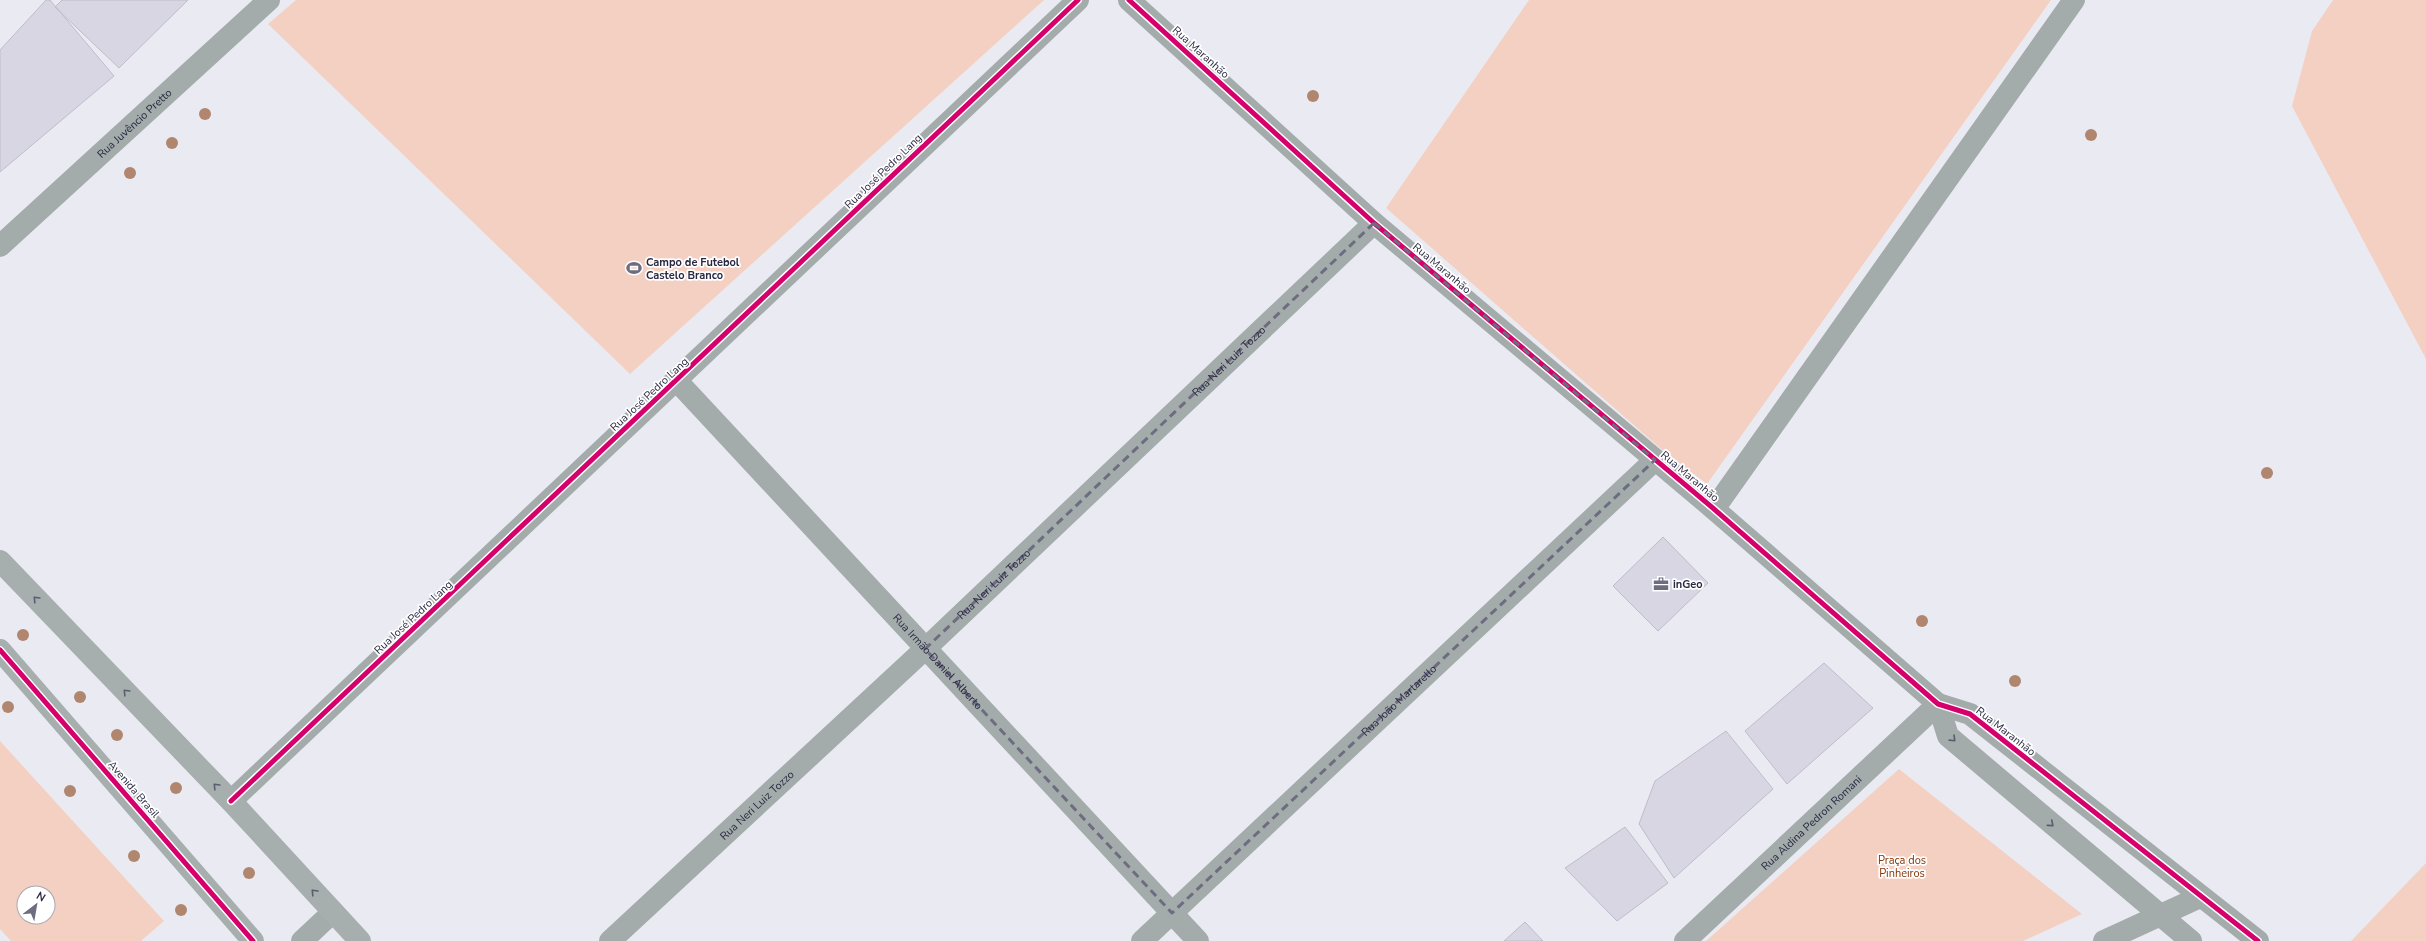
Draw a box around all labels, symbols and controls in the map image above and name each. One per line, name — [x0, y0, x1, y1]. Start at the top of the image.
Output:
street label: Rua Maranhão — [1169, 23, 1232, 82]
street label: Rua Juvêncio Pretto — [94, 85, 175, 162]
street label: Rua José Pedro Lang — [841, 130, 925, 212]
street label: Rua Maranhão — [1409, 240, 1474, 297]
place label: Campo de Futebol Castelo Branco — [646, 255, 740, 283]
sports icon: Campo de Futebol Castelo Branco — [625, 259, 643, 277]
street label: Rua Neri Luiz Tozzo — [1189, 323, 1269, 400]
street label: Rua José Pedro Lang — [607, 354, 692, 435]
street label: Rua Maranhão — [1657, 448, 1722, 505]
street label: Rua Neri Luiz Tozzo — [954, 546, 1034, 623]
office icon: inGeo — [1652, 575, 1670, 593]
street label: Rua José Pedro Lang — [371, 577, 456, 658]
place label: inGeo — [1673, 577, 1703, 592]
one-way arrow — [33, 596, 41, 604]
street label: Rua Irmão Daniel Alberto — [889, 611, 986, 713]
street label: Rua João Martarello — [1358, 662, 1440, 740]
one-way arrow — [124, 690, 131, 697]
street label: Rua Maranhão — [1973, 703, 2039, 759]
one-way arrow — [1948, 735, 1955, 742]
street label: Avenida Brasil — [105, 758, 163, 822]
street label: Rua Neri Luiz Tozzo — [717, 767, 797, 844]
street label: Rua Aldina Pedron Romani — [1758, 772, 1865, 874]
one-way arrow — [213, 783, 221, 791]
one-way arrow — [2047, 819, 2054, 826]
park label: Praça dos Pinheiros — [1878, 853, 1926, 881]
north arrow — [16, 885, 56, 925]
text: N — [34, 888, 48, 905]
one-way arrow — [311, 889, 319, 897]

